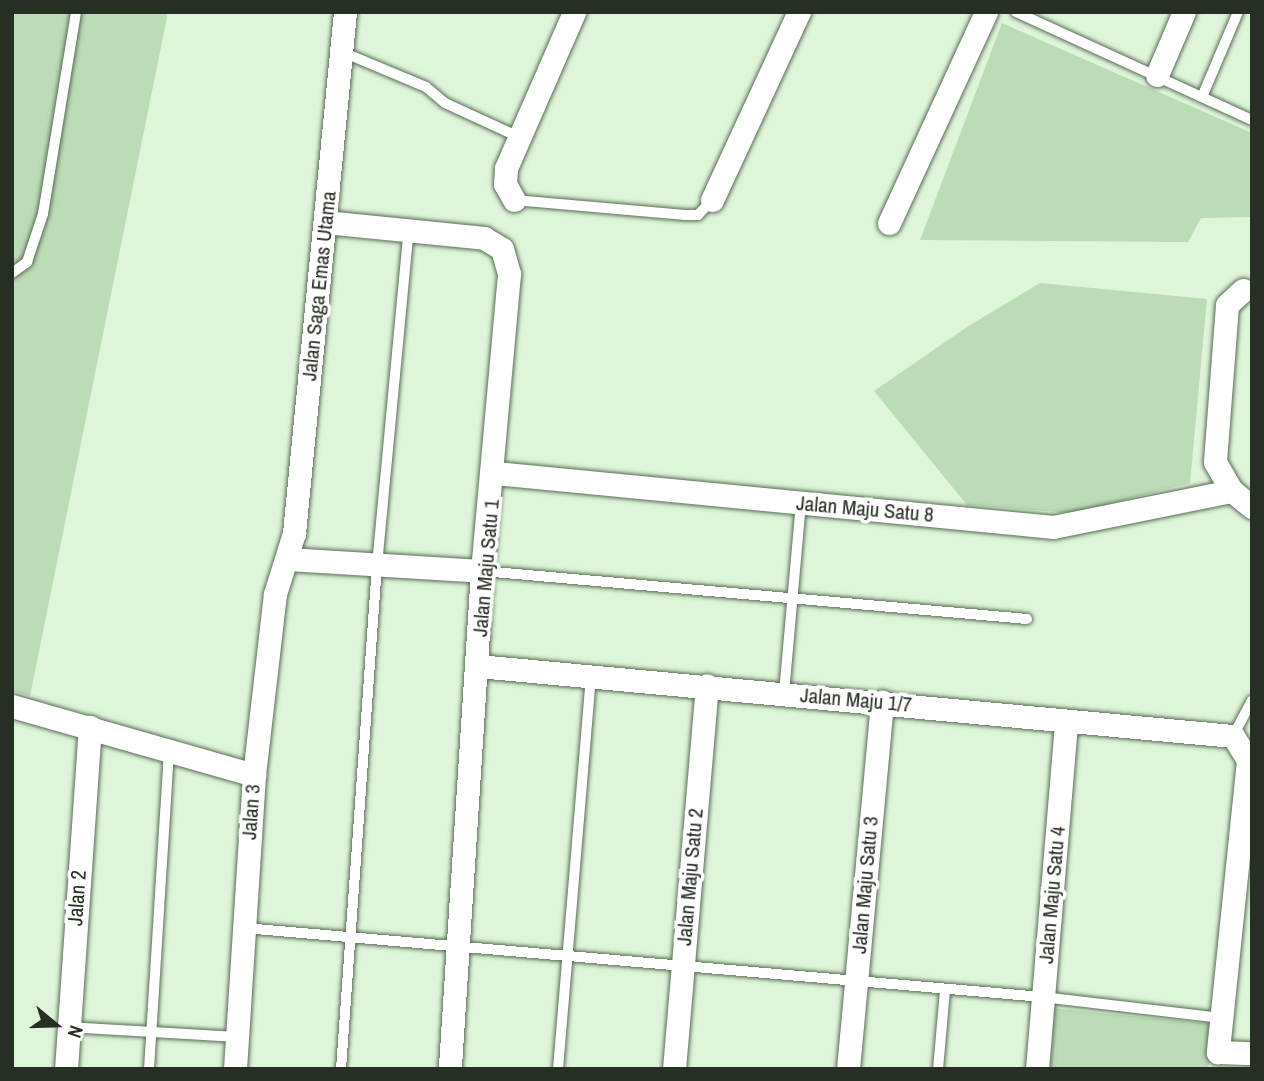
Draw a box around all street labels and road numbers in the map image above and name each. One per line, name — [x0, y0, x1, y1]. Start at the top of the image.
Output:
street label: Jalan Saga Emas Utama — [297, 190, 341, 382]
street label: Jalan Maju Satu 8 — [795, 490, 935, 528]
street label: Jalan Maju Satu 1 — [467, 498, 505, 638]
street label: Jalan Maju 1/7 — [799, 683, 913, 717]
street label: Jalan 3 — [236, 783, 266, 841]
street label: Jalan Maju Satu 2 — [671, 807, 709, 947]
street label: Jalan Maju Satu 3 — [846, 815, 884, 955]
street label: Jalan Maju Satu 4 — [1033, 825, 1071, 965]
street label: Jalan 2 — [62, 869, 92, 927]

